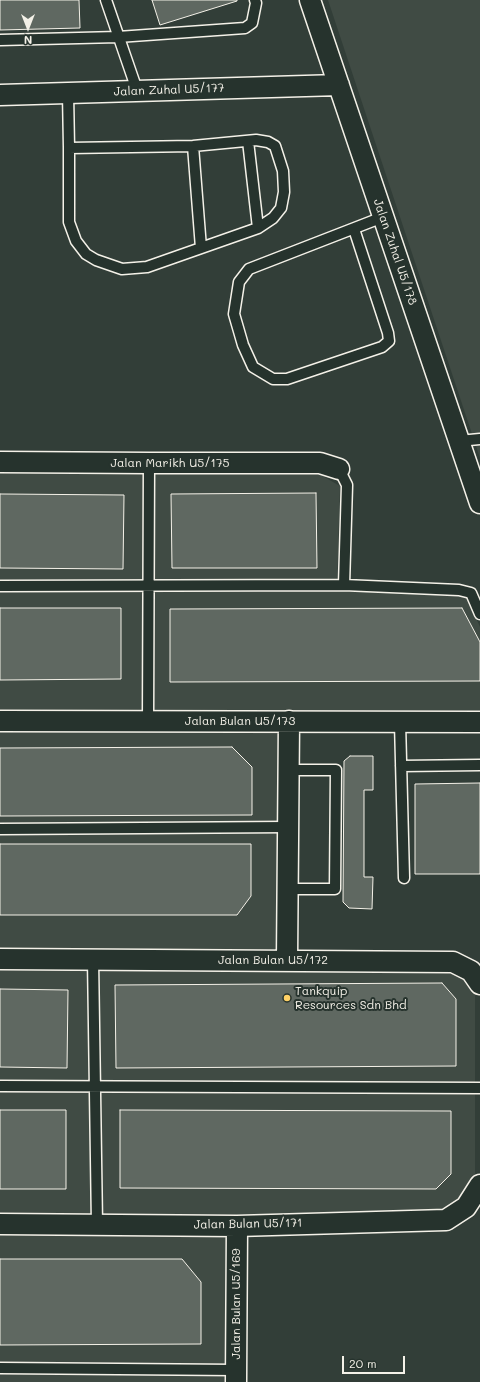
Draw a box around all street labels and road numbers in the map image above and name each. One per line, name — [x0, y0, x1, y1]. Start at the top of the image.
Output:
street label: Jalan Zuhal U5/177 — [113, 81, 225, 99]
street label: Jalan Zuhal U5/178 — [370, 197, 420, 307]
street label: Jalan Marikh U5/175 — [110, 456, 230, 470]
street label: Jalan Bulan U5/173 — [185, 714, 295, 728]
street label: Jalan Bulan U5/172 — [218, 953, 328, 967]
street label: Jalan Bulan U5/171 — [194, 1216, 302, 1232]
street label: Jalan Bulan U5/169 — [229, 1248, 243, 1360]

